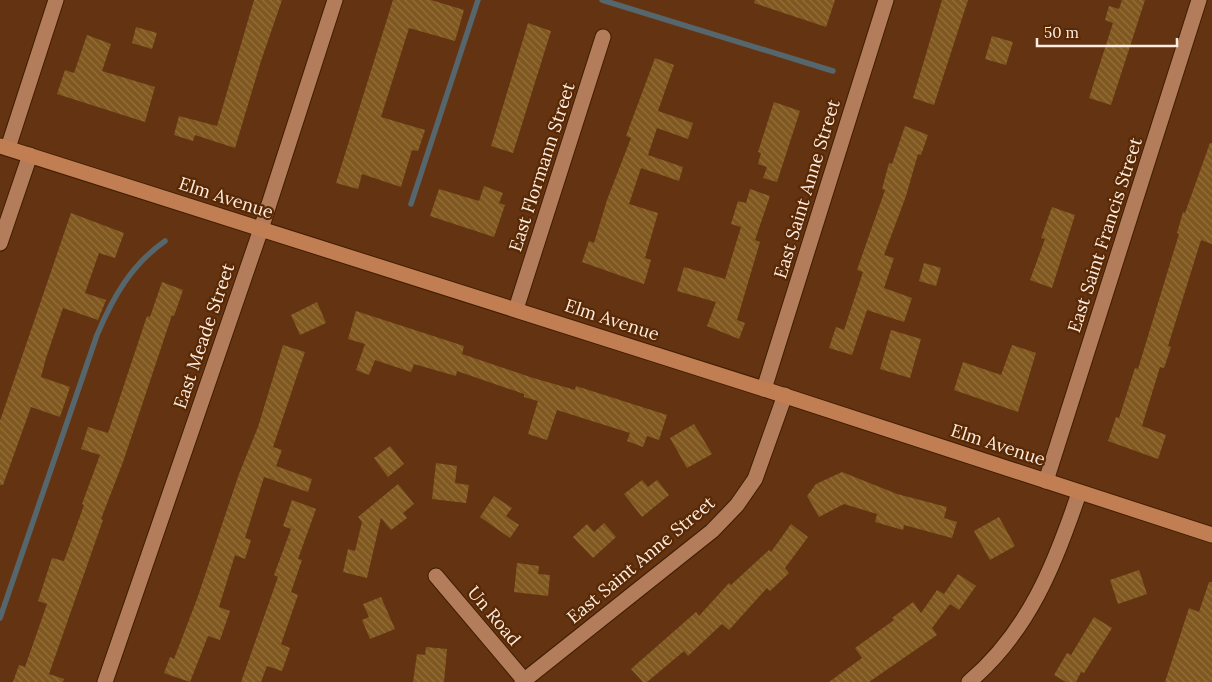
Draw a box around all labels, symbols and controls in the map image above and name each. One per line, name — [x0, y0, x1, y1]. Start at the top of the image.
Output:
scale bar — [1037, 15, 1177, 47]
text: 50 m — [1044, 23, 1079, 42]
street label: East Flormann Street — [503, 79, 580, 254]
street label: East Saint Anne Street — [768, 96, 845, 281]
street label: East Saint Francis Street — [1062, 134, 1147, 335]
street label: Elm Avenue — [176, 171, 277, 224]
street label: East Meade Street — [168, 260, 239, 412]
street label: Elm Avenue — [562, 293, 663, 346]
street label: Elm Avenue — [948, 418, 1049, 471]
street label: East Saint Anne Street — [562, 491, 719, 628]
street label: Un Road — [463, 581, 526, 650]

